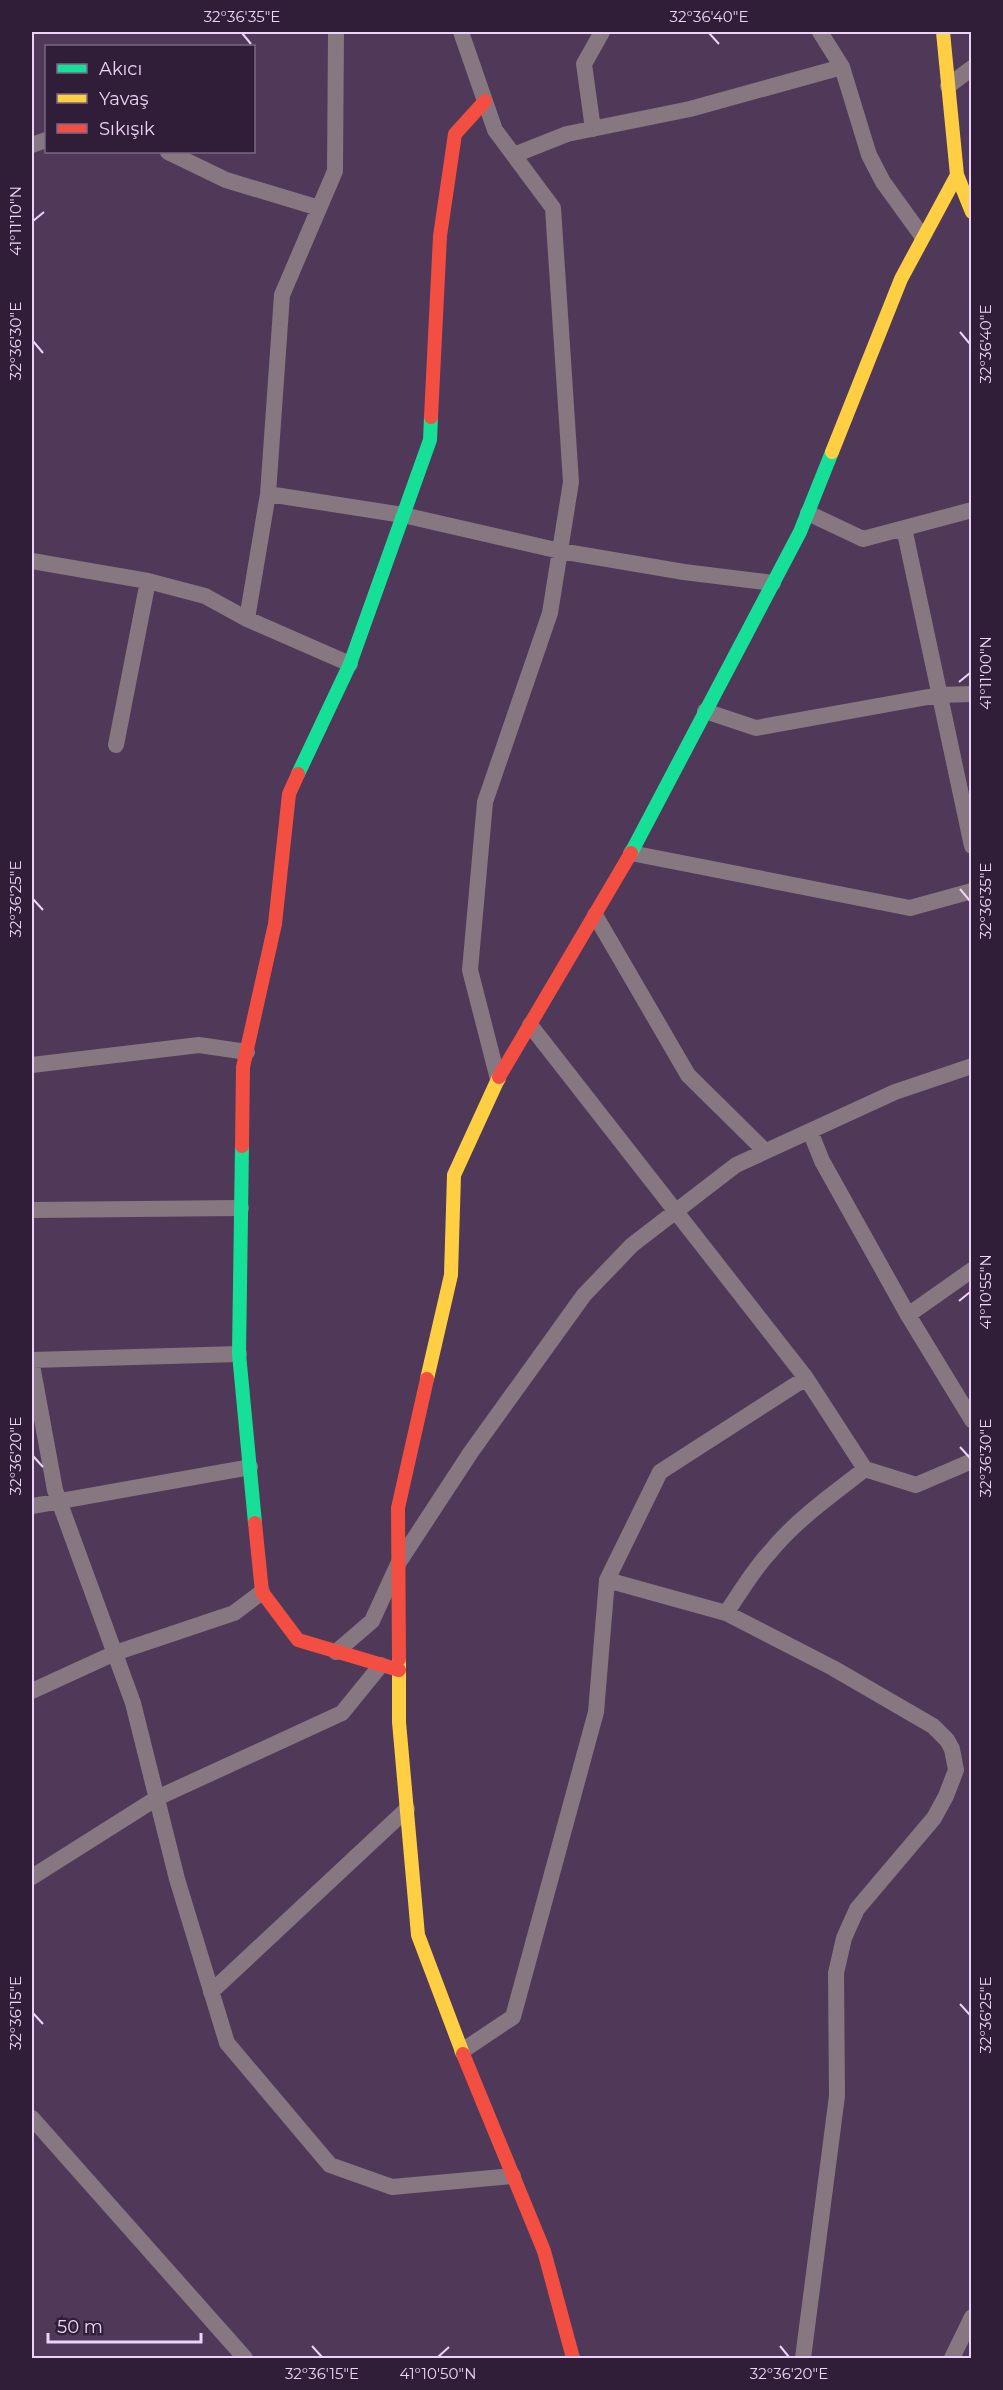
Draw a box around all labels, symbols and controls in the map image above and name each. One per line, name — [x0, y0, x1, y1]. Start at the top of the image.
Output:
text: 32°36'35"E — [204, 7, 280, 26]
text: 32°36'40"E — [670, 7, 748, 26]
legend — [45, 45, 255, 153]
text: Akıcı — [99, 58, 142, 80]
text: Yavaş — [99, 88, 149, 110]
text: Sıkışık — [99, 118, 155, 140]
text: 41°11'10"N — [6, 186, 25, 256]
text: 32°36'30"E — [6, 302, 25, 380]
text: 32°36'40"E — [976, 305, 995, 383]
text: 41°11'00"N — [976, 636, 995, 710]
text: 32°36'25"E — [6, 861, 25, 937]
text: 32°36'35"E — [976, 863, 995, 939]
text: 41°10'55"N — [976, 1254, 995, 1330]
text: 32°36'20"E — [6, 1417, 25, 1495]
text: 32°36'30"E — [976, 1419, 995, 1497]
text: 32°36'15"E — [6, 1976, 25, 2050]
text: 32°36'25"E — [976, 1977, 995, 2053]
scale bar — [48, 2306, 201, 2344]
text: 50 m — [57, 2316, 103, 2338]
text: 32°36'15"E — [285, 2364, 359, 2383]
text: 41°10'50"N — [400, 2364, 476, 2383]
text: 32°36'20"E — [750, 2364, 828, 2383]

